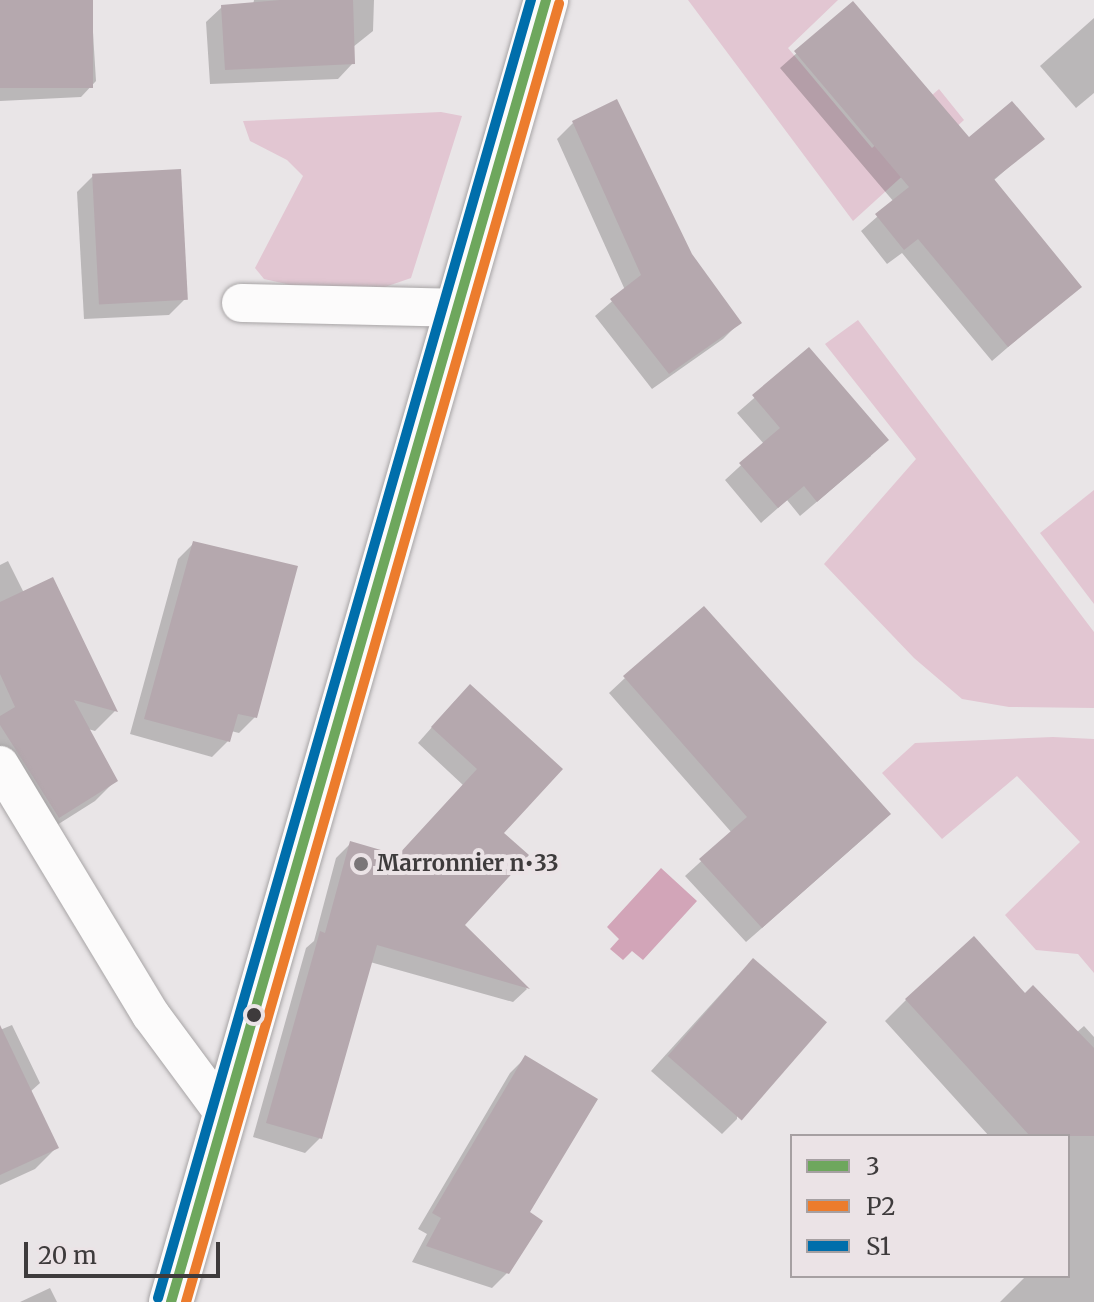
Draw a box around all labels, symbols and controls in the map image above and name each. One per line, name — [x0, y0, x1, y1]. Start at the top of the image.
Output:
place label: Marronnier n•33 — [377, 851, 559, 877]
marker: Marronnier n•33 — [352, 855, 370, 873]
unlabelled marker — [246, 1007, 262, 1023]
legend — [790, 1134, 1070, 1278]
text: 3 — [866, 1151, 880, 1182]
text: P2 — [866, 1191, 896, 1222]
scale bar — [28, 1226, 224, 1276]
text: S1 — [866, 1231, 891, 1262]
text: 20 m — [38, 1240, 97, 1271]

